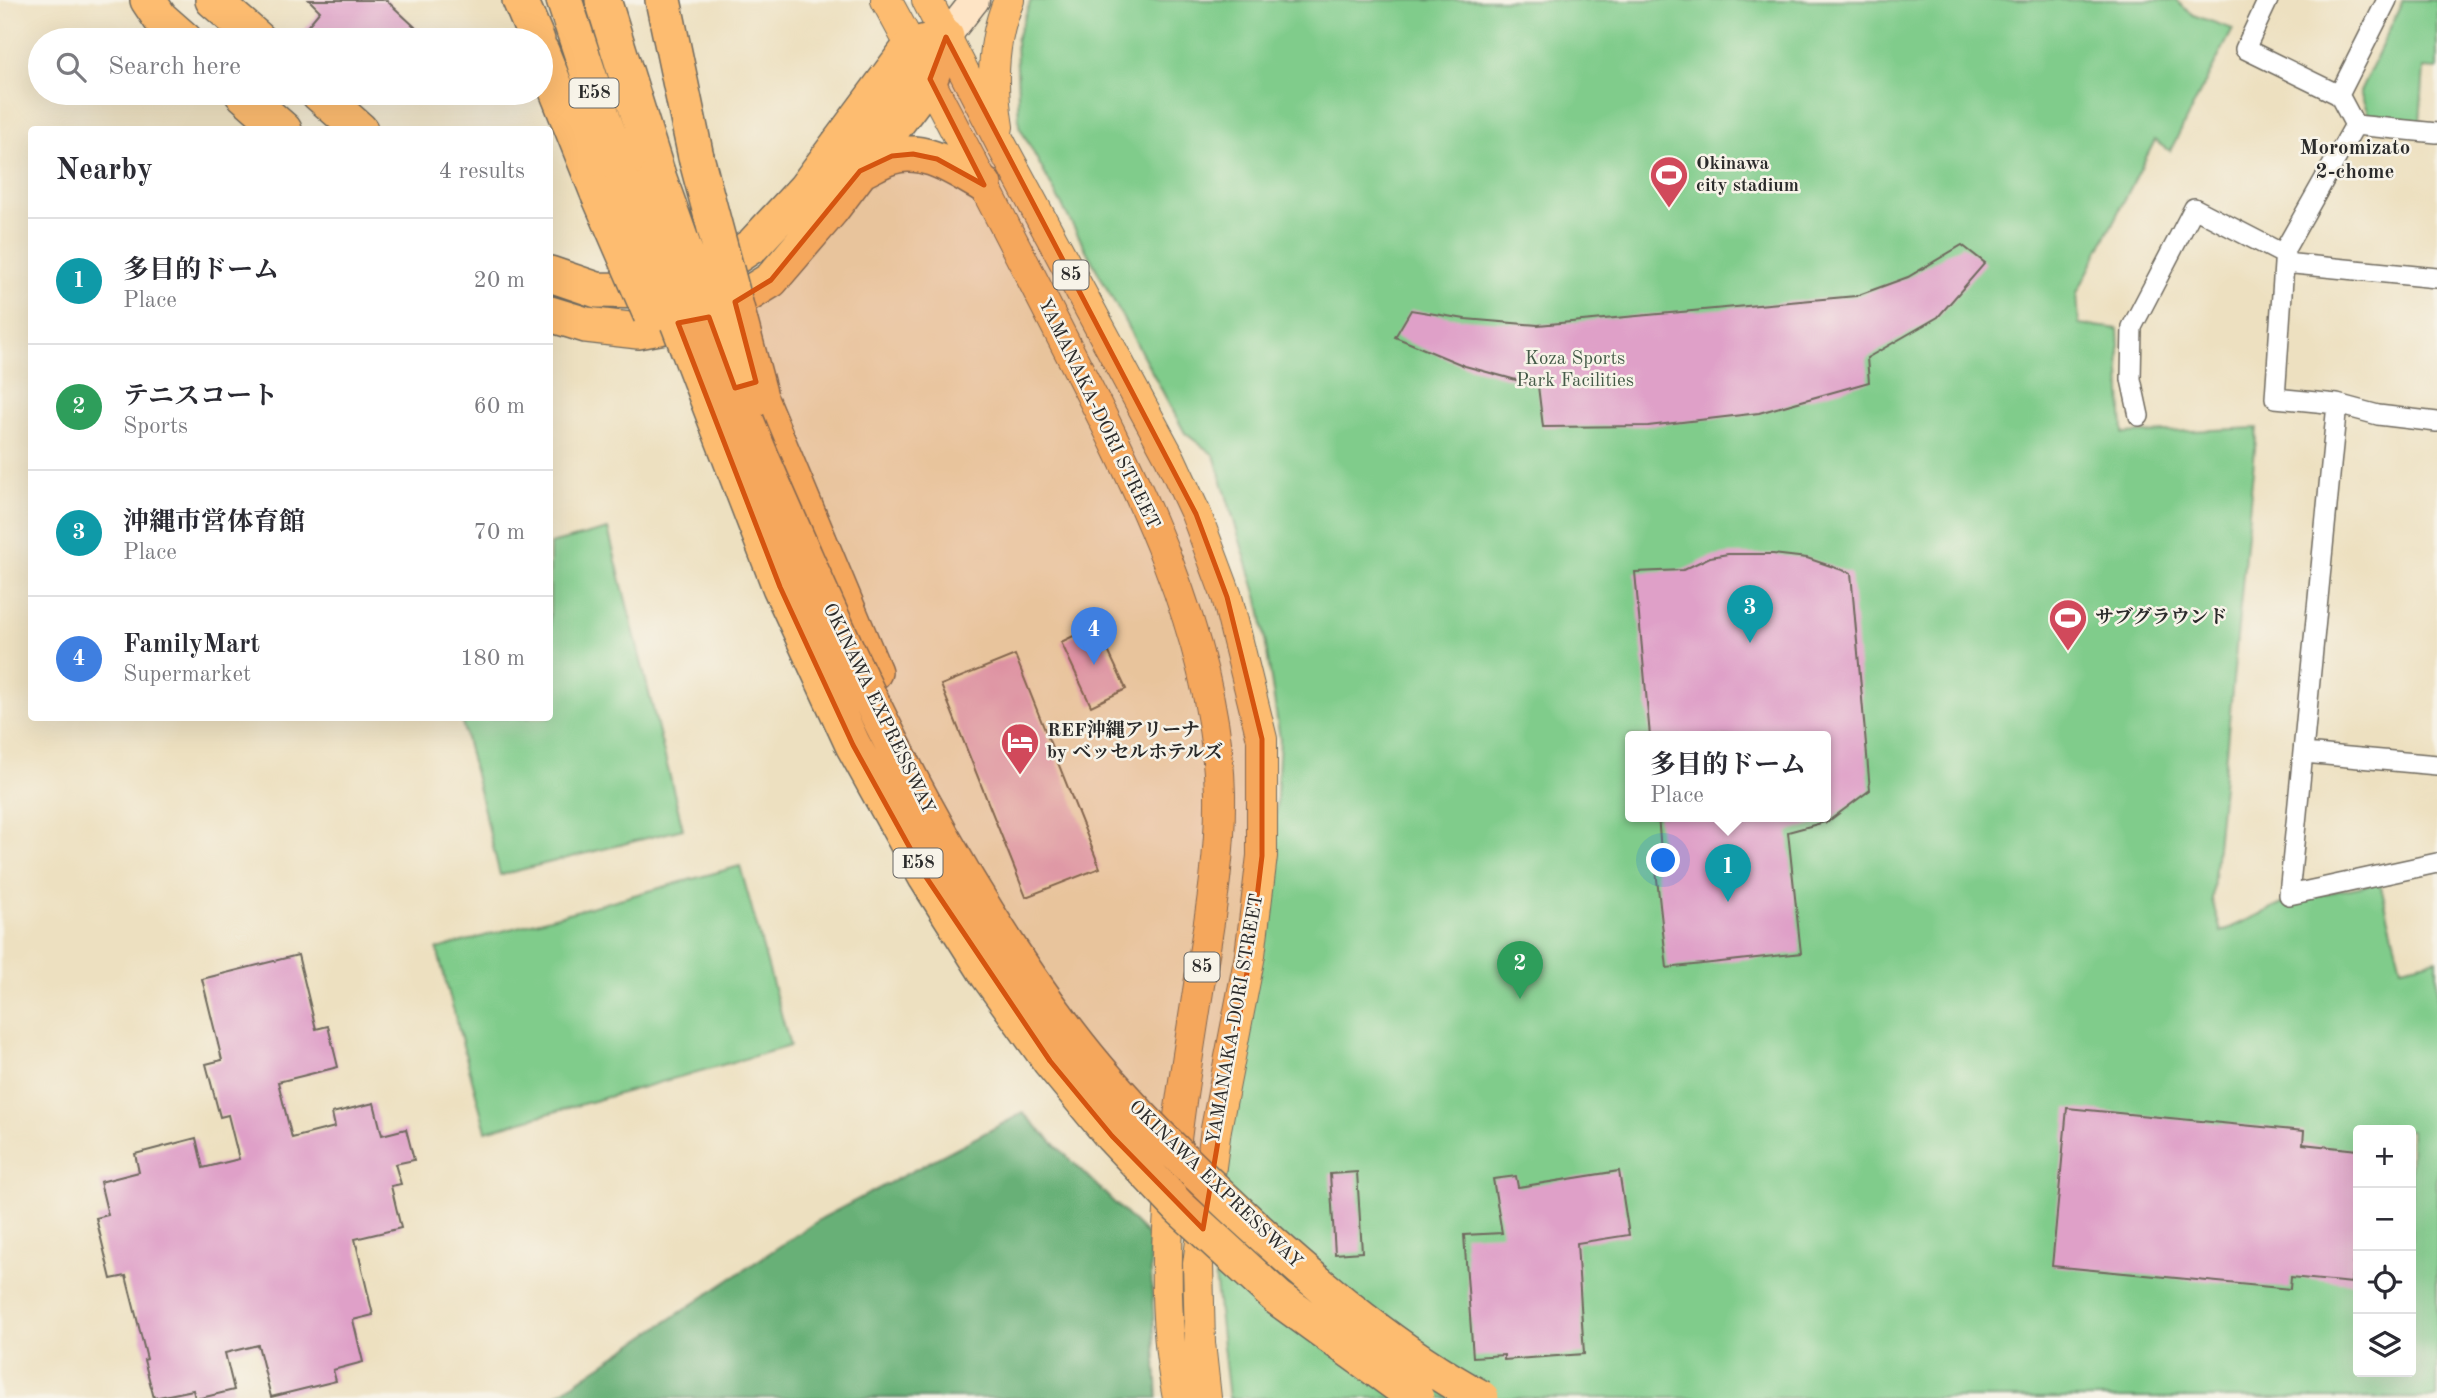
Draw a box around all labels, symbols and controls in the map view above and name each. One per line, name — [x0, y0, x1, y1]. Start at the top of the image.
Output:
search box — [28, 28, 553, 105]
icon: search — [52, 48, 90, 86]
text: Search here — [108, 54, 241, 80]
road number: E58 — [570, 78, 618, 108]
district label: Moromizato 2-chome — [2300, 138, 2410, 183]
sports icon: Okinawa city stadium — [1648, 154, 1690, 209]
place label: Okinawa city stadium — [1696, 155, 1799, 196]
text: Nearby — [56, 156, 153, 186]
text: 4 results — [439, 160, 525, 183]
text: 多目的ドーム — [123, 258, 279, 284]
road number: 85 — [1054, 260, 1088, 290]
text: 1 — [72, 269, 86, 292]
text: 20 m — [474, 269, 525, 292]
text: Place — [123, 289, 177, 312]
street label: YAMANAKA-DORI STREET — [1034, 296, 1162, 532]
park label: Koza Sports Park Facilities — [1516, 350, 1634, 391]
text: テニスコート — [123, 384, 278, 410]
text: 2 — [72, 395, 86, 418]
text: 60 m — [474, 395, 525, 418]
text: Sports — [123, 415, 188, 438]
text: 沖縄市営体育館 — [123, 510, 305, 536]
text: 3 — [72, 521, 86, 544]
text: 70 m — [474, 521, 525, 544]
text: Place — [123, 541, 177, 564]
pin: 3 — [1727, 585, 1773, 643]
sports icon: サブグラウンド — [2047, 597, 2089, 652]
street label: OKINAWA EXPRESSWAY — [819, 601, 937, 818]
place label: サブグラウンド — [2095, 606, 2227, 628]
pin: 4 — [1071, 607, 1117, 665]
text: FamilyMart — [123, 632, 260, 658]
text: 4 — [72, 647, 86, 670]
text: 180 m — [460, 647, 525, 670]
text: Supermarket — [123, 663, 251, 686]
place label: REF沖縄アリーナ by ベッセルホテルズ — [1047, 719, 1223, 763]
hotel icon: REF沖縄アリーナ by ベッセルホテルズ — [999, 721, 1041, 776]
popup — [1625, 731, 1831, 822]
text: 多目的ドーム — [1650, 753, 1806, 779]
text: Place — [1650, 784, 1704, 807]
your location — [1646, 843, 1680, 877]
pin: 1 — [1705, 844, 1751, 902]
road number: E58 — [894, 848, 942, 878]
street label: YAMANAKA-DORI STREET — [1205, 892, 1267, 1146]
pin: 2 — [1497, 941, 1543, 999]
road number: 85 — [1184, 952, 1220, 982]
street label: OKINAWA EXPRESSWAY — [1125, 1098, 1305, 1273]
map controls — [2353, 1125, 2416, 1377]
button: + — [2353, 1125, 2416, 1188]
button: − — [2353, 1188, 2416, 1251]
button: locate — [2353, 1251, 2416, 1314]
button: layers — [2353, 1314, 2416, 1377]

